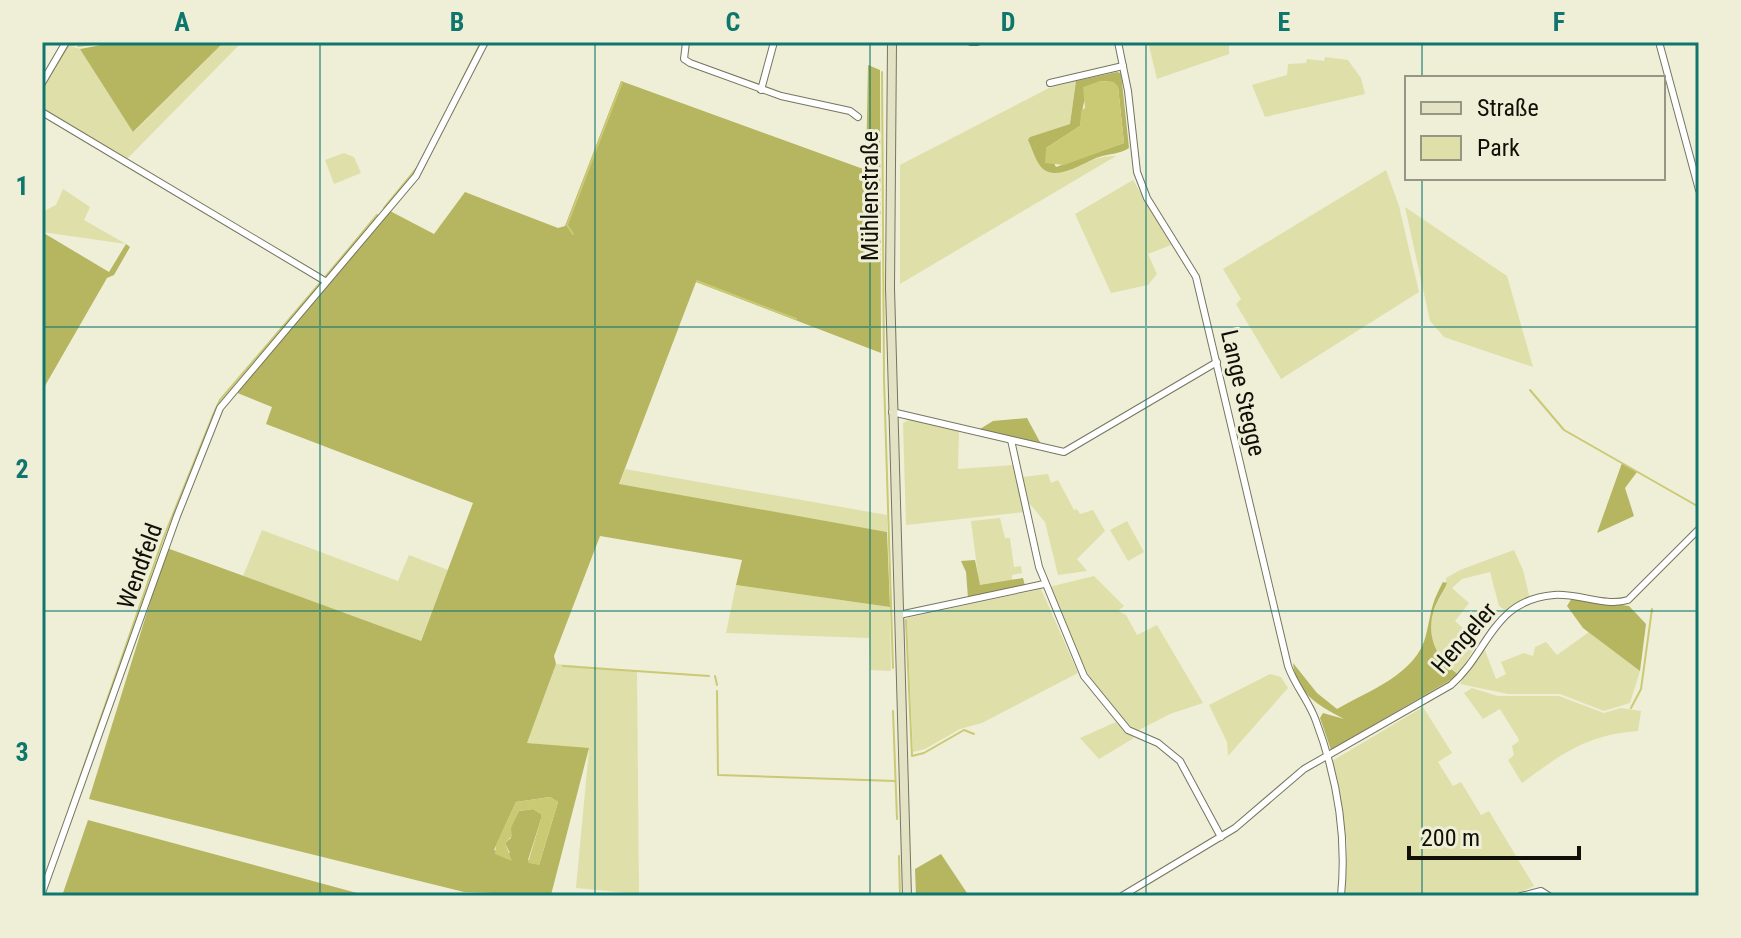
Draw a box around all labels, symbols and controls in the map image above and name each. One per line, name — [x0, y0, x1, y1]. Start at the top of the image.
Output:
text: A — [174, 7, 190, 37]
text: B — [450, 7, 464, 37]
text: C — [726, 7, 741, 37]
text: D — [1001, 7, 1015, 37]
text: E — [1278, 7, 1291, 37]
text: F — [1553, 7, 1565, 37]
legend — [1405, 76, 1665, 180]
text: Straße — [1477, 94, 1539, 122]
street label: Mühlenstraße — [856, 131, 884, 261]
text: Park — [1477, 134, 1520, 162]
text: 1 — [15, 171, 29, 201]
street label: Lange Stegge — [1215, 327, 1271, 459]
text: 2 — [15, 454, 29, 484]
street label: Wendfeld — [112, 520, 168, 612]
street label: Hengeler — [1426, 597, 1502, 679]
text: 3 — [15, 737, 29, 767]
scale bar — [1409, 810, 1579, 860]
text: 200 m — [1421, 824, 1480, 852]

